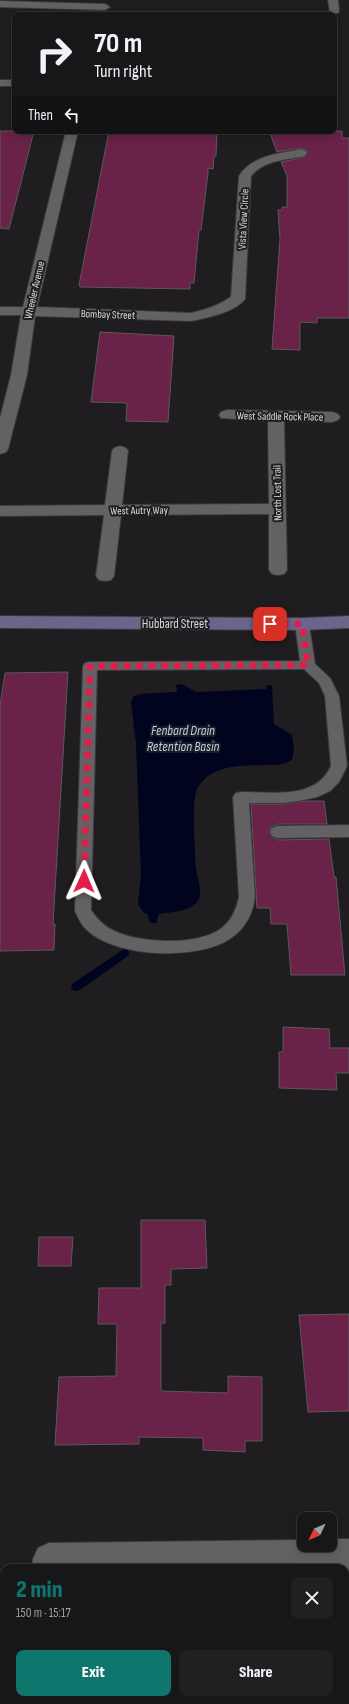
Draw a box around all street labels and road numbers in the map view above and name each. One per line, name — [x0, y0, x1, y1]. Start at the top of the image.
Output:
street label: Vista View Circle — [235, 188, 252, 250]
street label: Wheeler Avenue — [22, 260, 47, 320]
street label: Bombay Street — [81, 307, 136, 322]
street label: West Saddle Rock Place — [237, 409, 323, 424]
street label: North Lost Trail — [271, 465, 284, 521]
street label: West Autry Way — [110, 503, 169, 518]
street label: Hubbard Street — [142, 616, 208, 632]

